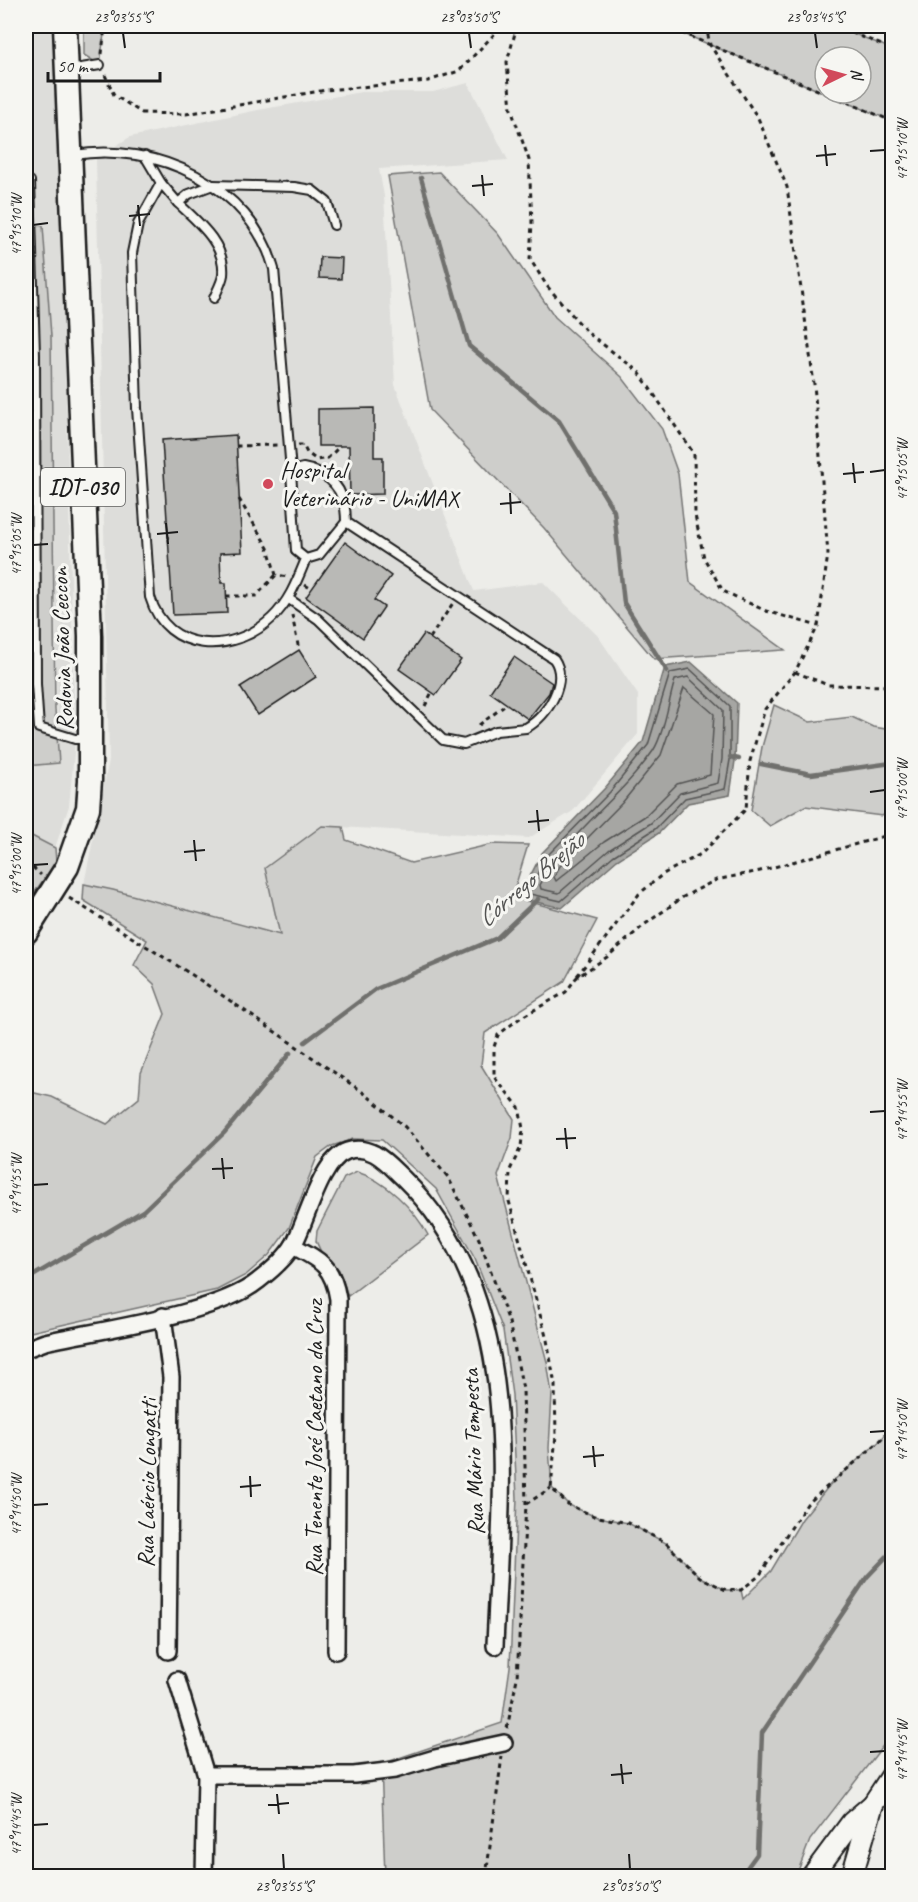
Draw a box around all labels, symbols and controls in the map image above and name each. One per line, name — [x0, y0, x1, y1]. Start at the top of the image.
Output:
text: 23°03'55"S — [94, 8, 154, 27]
text: 23°03'50"S — [440, 8, 500, 27]
text: 23°03'45"S — [786, 8, 846, 27]
scale bar — [48, 45, 160, 83]
north arrow — [813, 45, 873, 105]
text: 50 m — [57, 55, 90, 77]
text: N — [847, 68, 868, 83]
text: 47°15'10"W — [893, 116, 912, 180]
text: 47°15'10"W — [7, 191, 26, 255]
text: 47°15'05"W — [893, 436, 912, 500]
place label: Hospital Veterinário - UniMAX — [280, 455, 461, 513]
road number: IDT-030 — [41, 468, 125, 506]
marker: Hospital Veterinário - UniMAX — [261, 477, 275, 491]
text: 47°15'05"W — [7, 511, 26, 575]
street label: Rodovia João Ceccon — [44, 565, 80, 731]
text: 47°15'00"W — [893, 756, 912, 820]
water label: Córrego Brejão — [470, 822, 594, 934]
text: 47°15'00"W — [7, 831, 26, 895]
text: 47°14'55"W — [893, 1077, 912, 1141]
text: 47°14'55"W — [7, 1151, 26, 1215]
street label: Rua Tenente José Caetano da Cruz — [299, 1297, 329, 1576]
street label: Rua Mário Tempesta — [455, 1367, 491, 1536]
street label: Rua Laércio Longatti — [131, 1396, 164, 1568]
text: 47°14'50"W — [893, 1397, 912, 1461]
text: 47°14'50"W — [7, 1471, 26, 1535]
text: 47°14'45"W — [893, 1717, 912, 1781]
text: 47°14'45"W — [7, 1791, 26, 1855]
text: 23°03'55"S — [255, 1877, 315, 1896]
text: 23°03'50"S — [601, 1877, 661, 1896]

